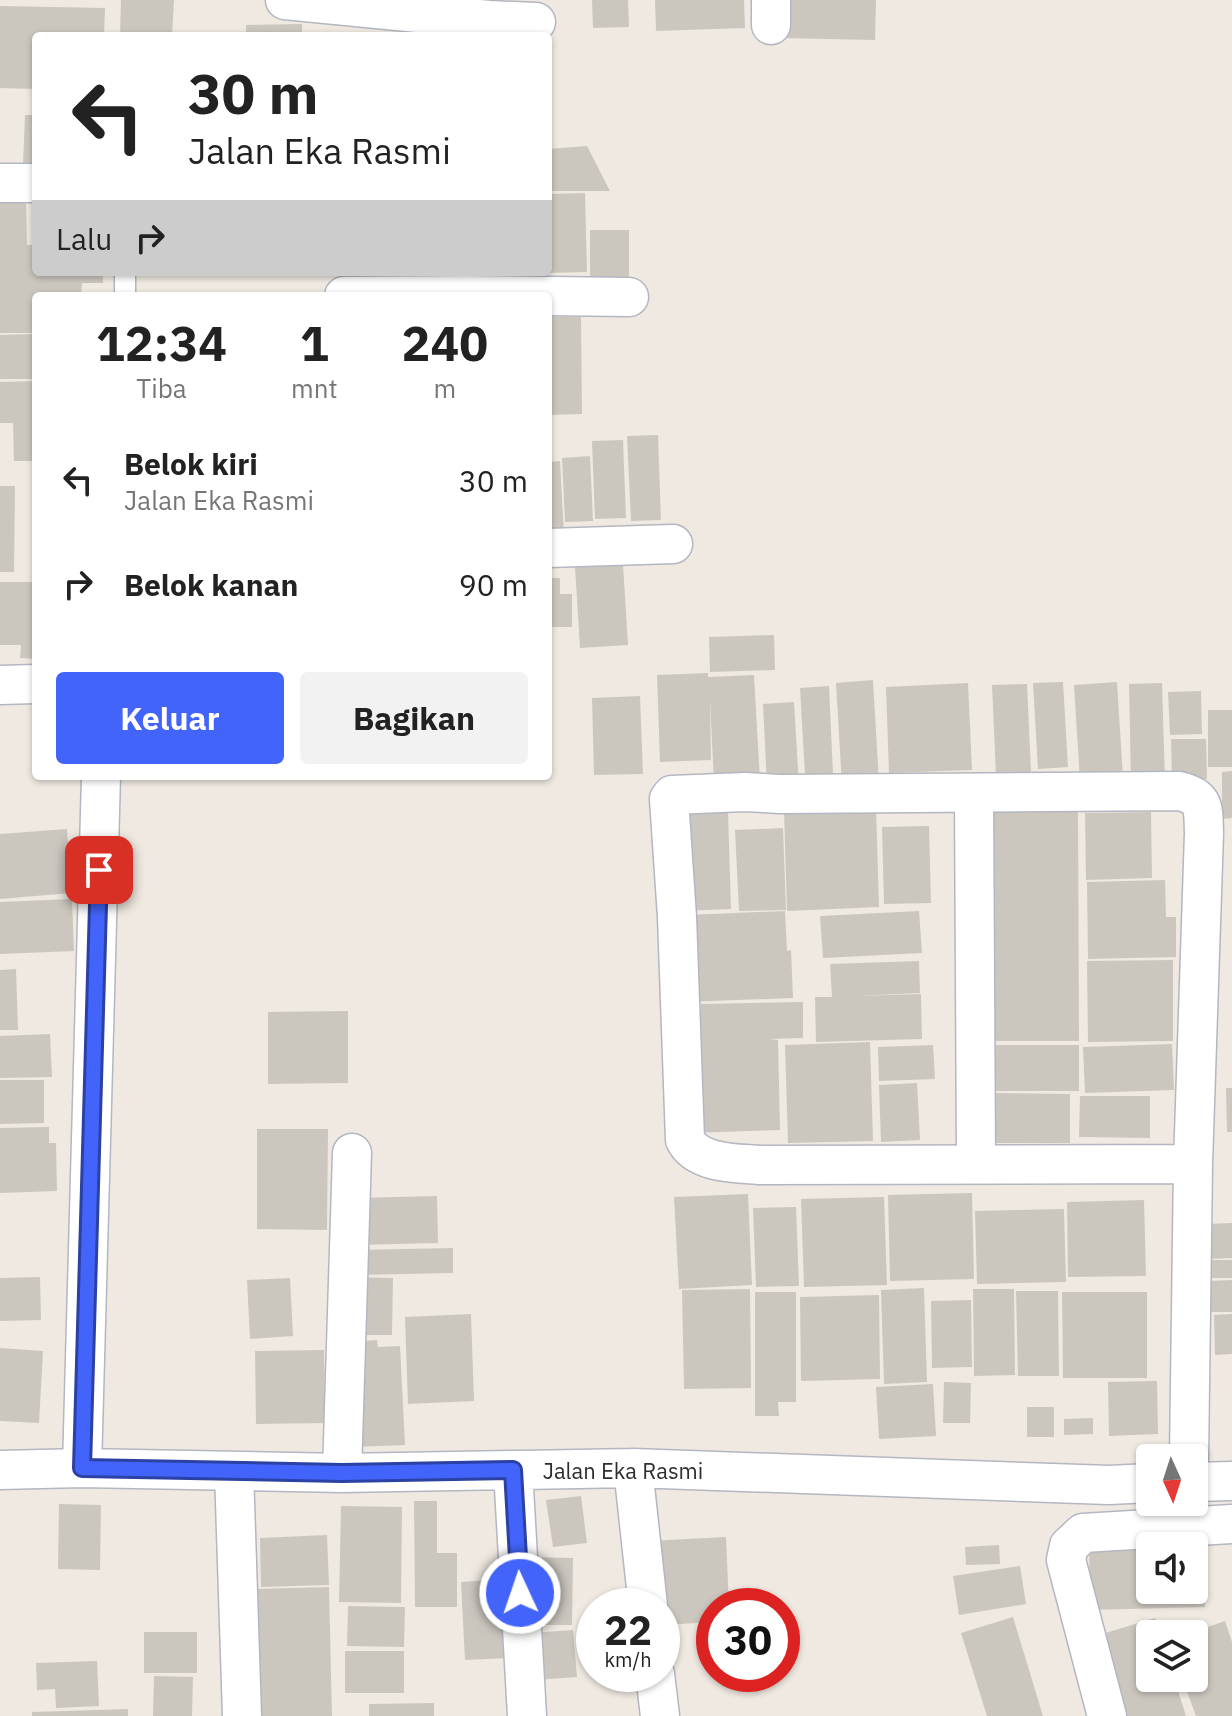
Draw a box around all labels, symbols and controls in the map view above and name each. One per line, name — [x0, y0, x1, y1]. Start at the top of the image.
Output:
text: 30 m — [188, 57, 318, 129]
icon: left — [56, 64, 160, 168]
text: Jalan Eka Rasmi — [188, 127, 451, 174]
icon: right — [128, 216, 172, 260]
text: Lalu — [56, 219, 112, 258]
text: 12:34 — [96, 312, 227, 374]
text: 1 — [300, 312, 329, 374]
text: 240 — [402, 312, 488, 374]
text: Tiba — [136, 371, 187, 405]
text: mnt — [291, 371, 338, 405]
text: m — [433, 371, 456, 405]
text: Belok kiri — [124, 444, 258, 483]
icon: left — [56, 458, 100, 502]
text: 30 m — [459, 461, 528, 500]
text: Jalan Eka Rasmi — [124, 483, 314, 517]
icon: right — [56, 562, 100, 606]
text: Belok kanan — [124, 565, 298, 604]
text: 90 m — [459, 565, 528, 604]
button: Keluar — [56, 672, 284, 764]
button: Bagikan — [300, 672, 528, 764]
pin — [65, 836, 133, 904]
icon: arrive — [77, 848, 121, 892]
north arrow — [1136, 1444, 1208, 1516]
map controls — [1136, 1444, 1208, 1692]
street label: Jalan Eka Rasmi — [543, 1456, 703, 1485]
button: sound — [1136, 1532, 1208, 1604]
position arrow — [478, 1551, 562, 1635]
speed limit sign: 30 — [696, 1588, 800, 1692]
text: 22 — [604, 1604, 652, 1656]
button: layers — [1136, 1620, 1208, 1692]
text: km/h — [604, 1646, 652, 1673]

